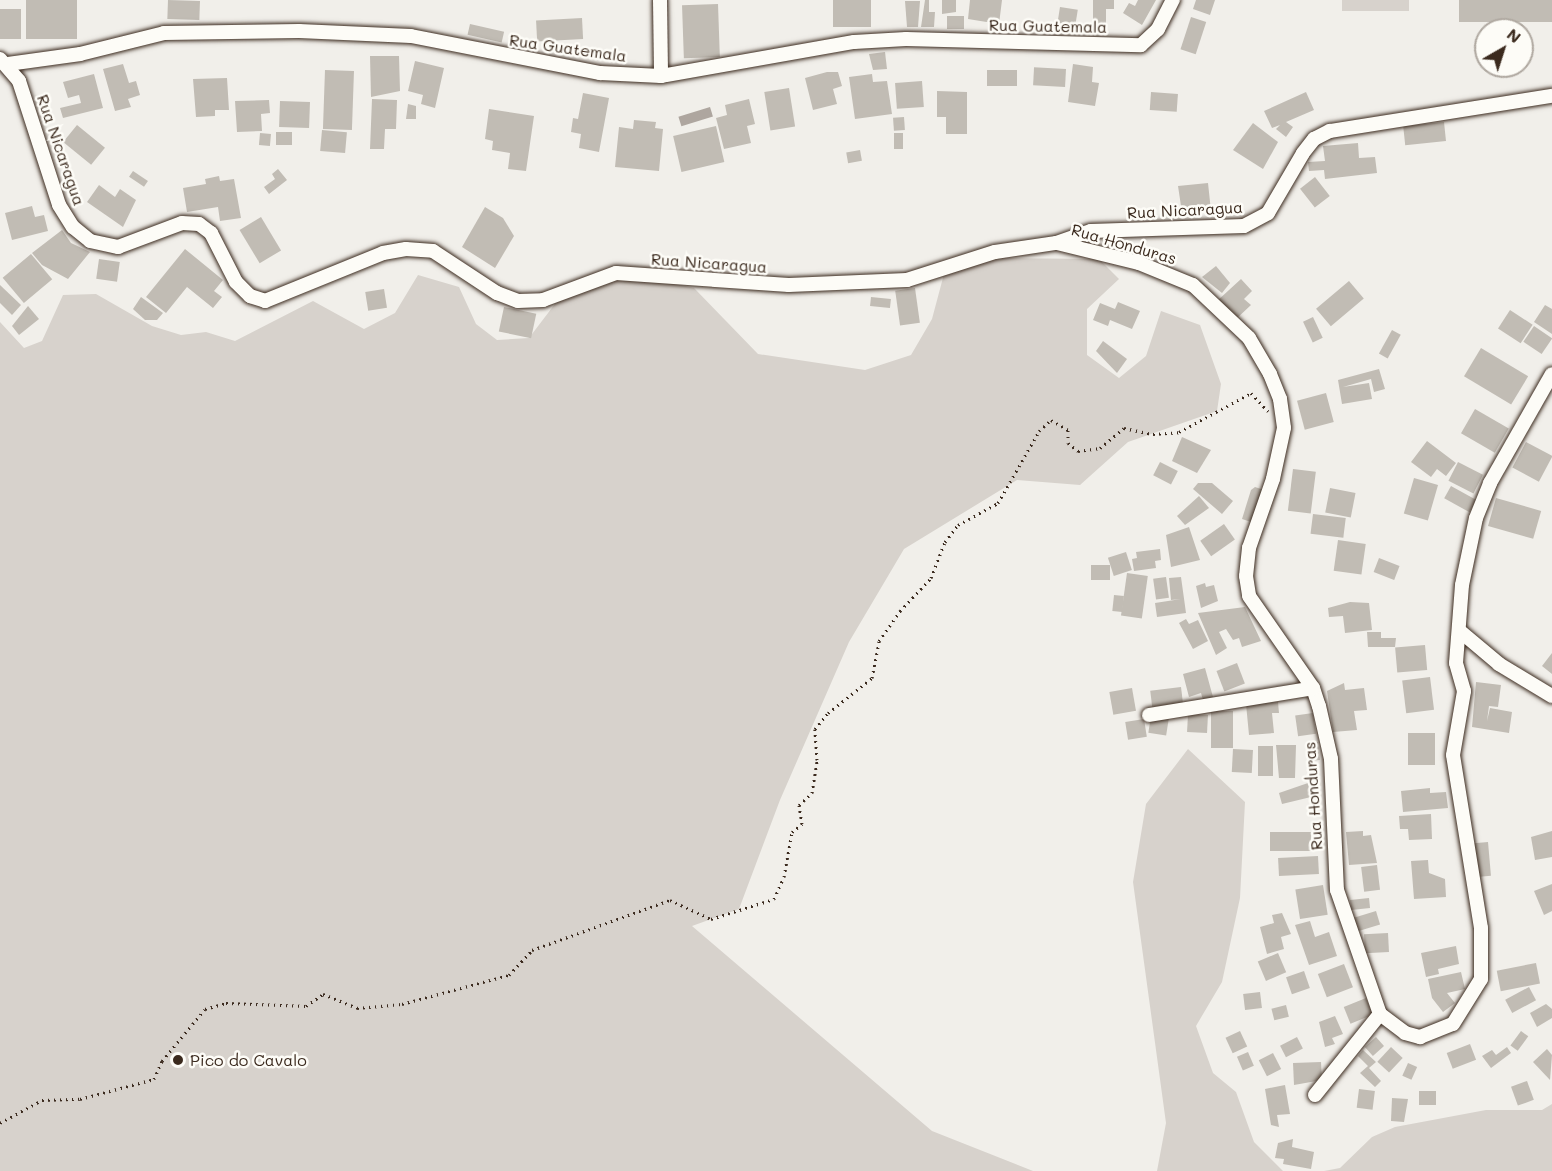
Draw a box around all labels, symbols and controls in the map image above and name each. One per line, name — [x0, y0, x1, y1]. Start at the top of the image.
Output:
street label: Rua Guatemala — [989, 15, 1107, 37]
north arrow — [1474, 18, 1534, 78]
text: N — [1503, 23, 1526, 47]
street label: Rua Guatemala — [508, 30, 628, 66]
street label: Rua Nicaragua — [33, 92, 89, 208]
street label: Rua Nicaragua — [1126, 197, 1244, 223]
street label: Rua Honduras — [1069, 220, 1179, 268]
street label: Rua Nicaragua — [650, 249, 768, 277]
street label: Rua Honduras — [1300, 741, 1326, 851]
place label: Pico do Cavalo — [190, 1050, 307, 1070]
marker: Pico do Cavalo — [171, 1053, 185, 1067]

